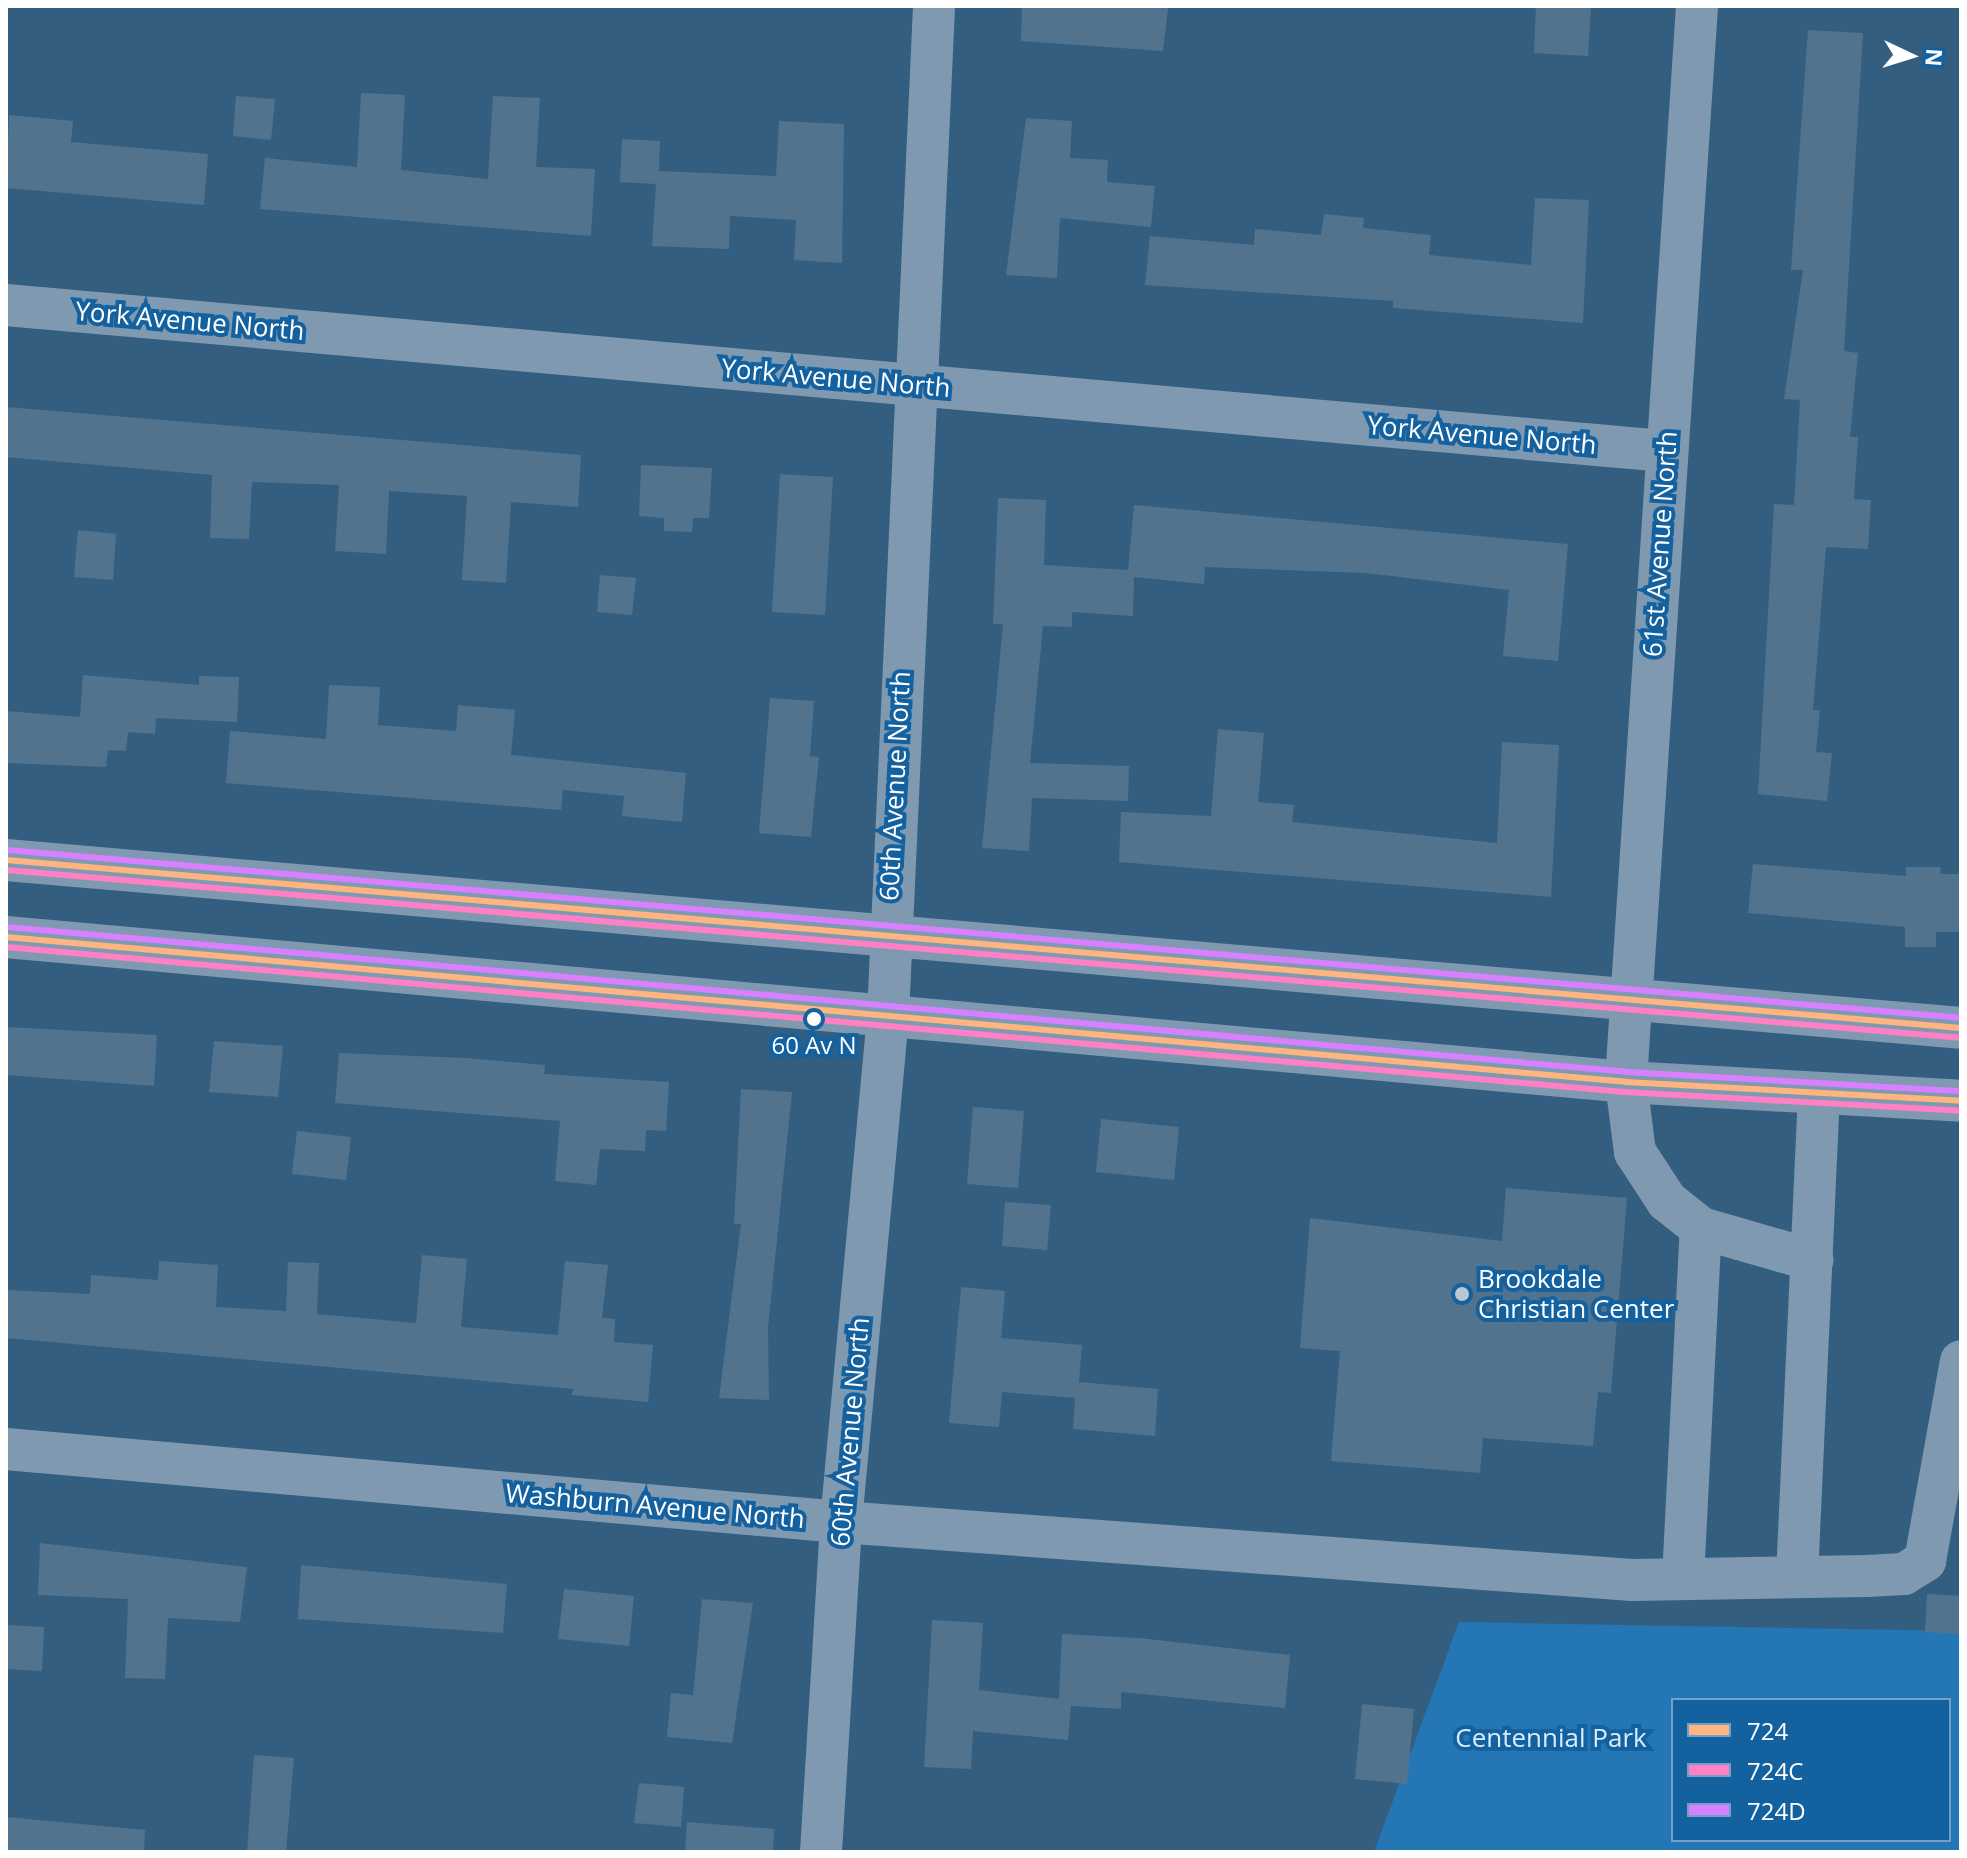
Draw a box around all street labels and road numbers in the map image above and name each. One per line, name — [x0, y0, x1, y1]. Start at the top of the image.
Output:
street label: York Avenue North — [74, 295, 306, 347]
street label: York Avenue North — [720, 352, 952, 404]
street label: York Avenue North — [1366, 409, 1598, 461]
street label: 61st Avenue North — [1637, 430, 1683, 658]
street label: 60th Avenue North — [873, 670, 917, 902]
street label: 60th Avenue North — [824, 1316, 876, 1548]
street label: Washburn Avenue North — [504, 1477, 806, 1535]

